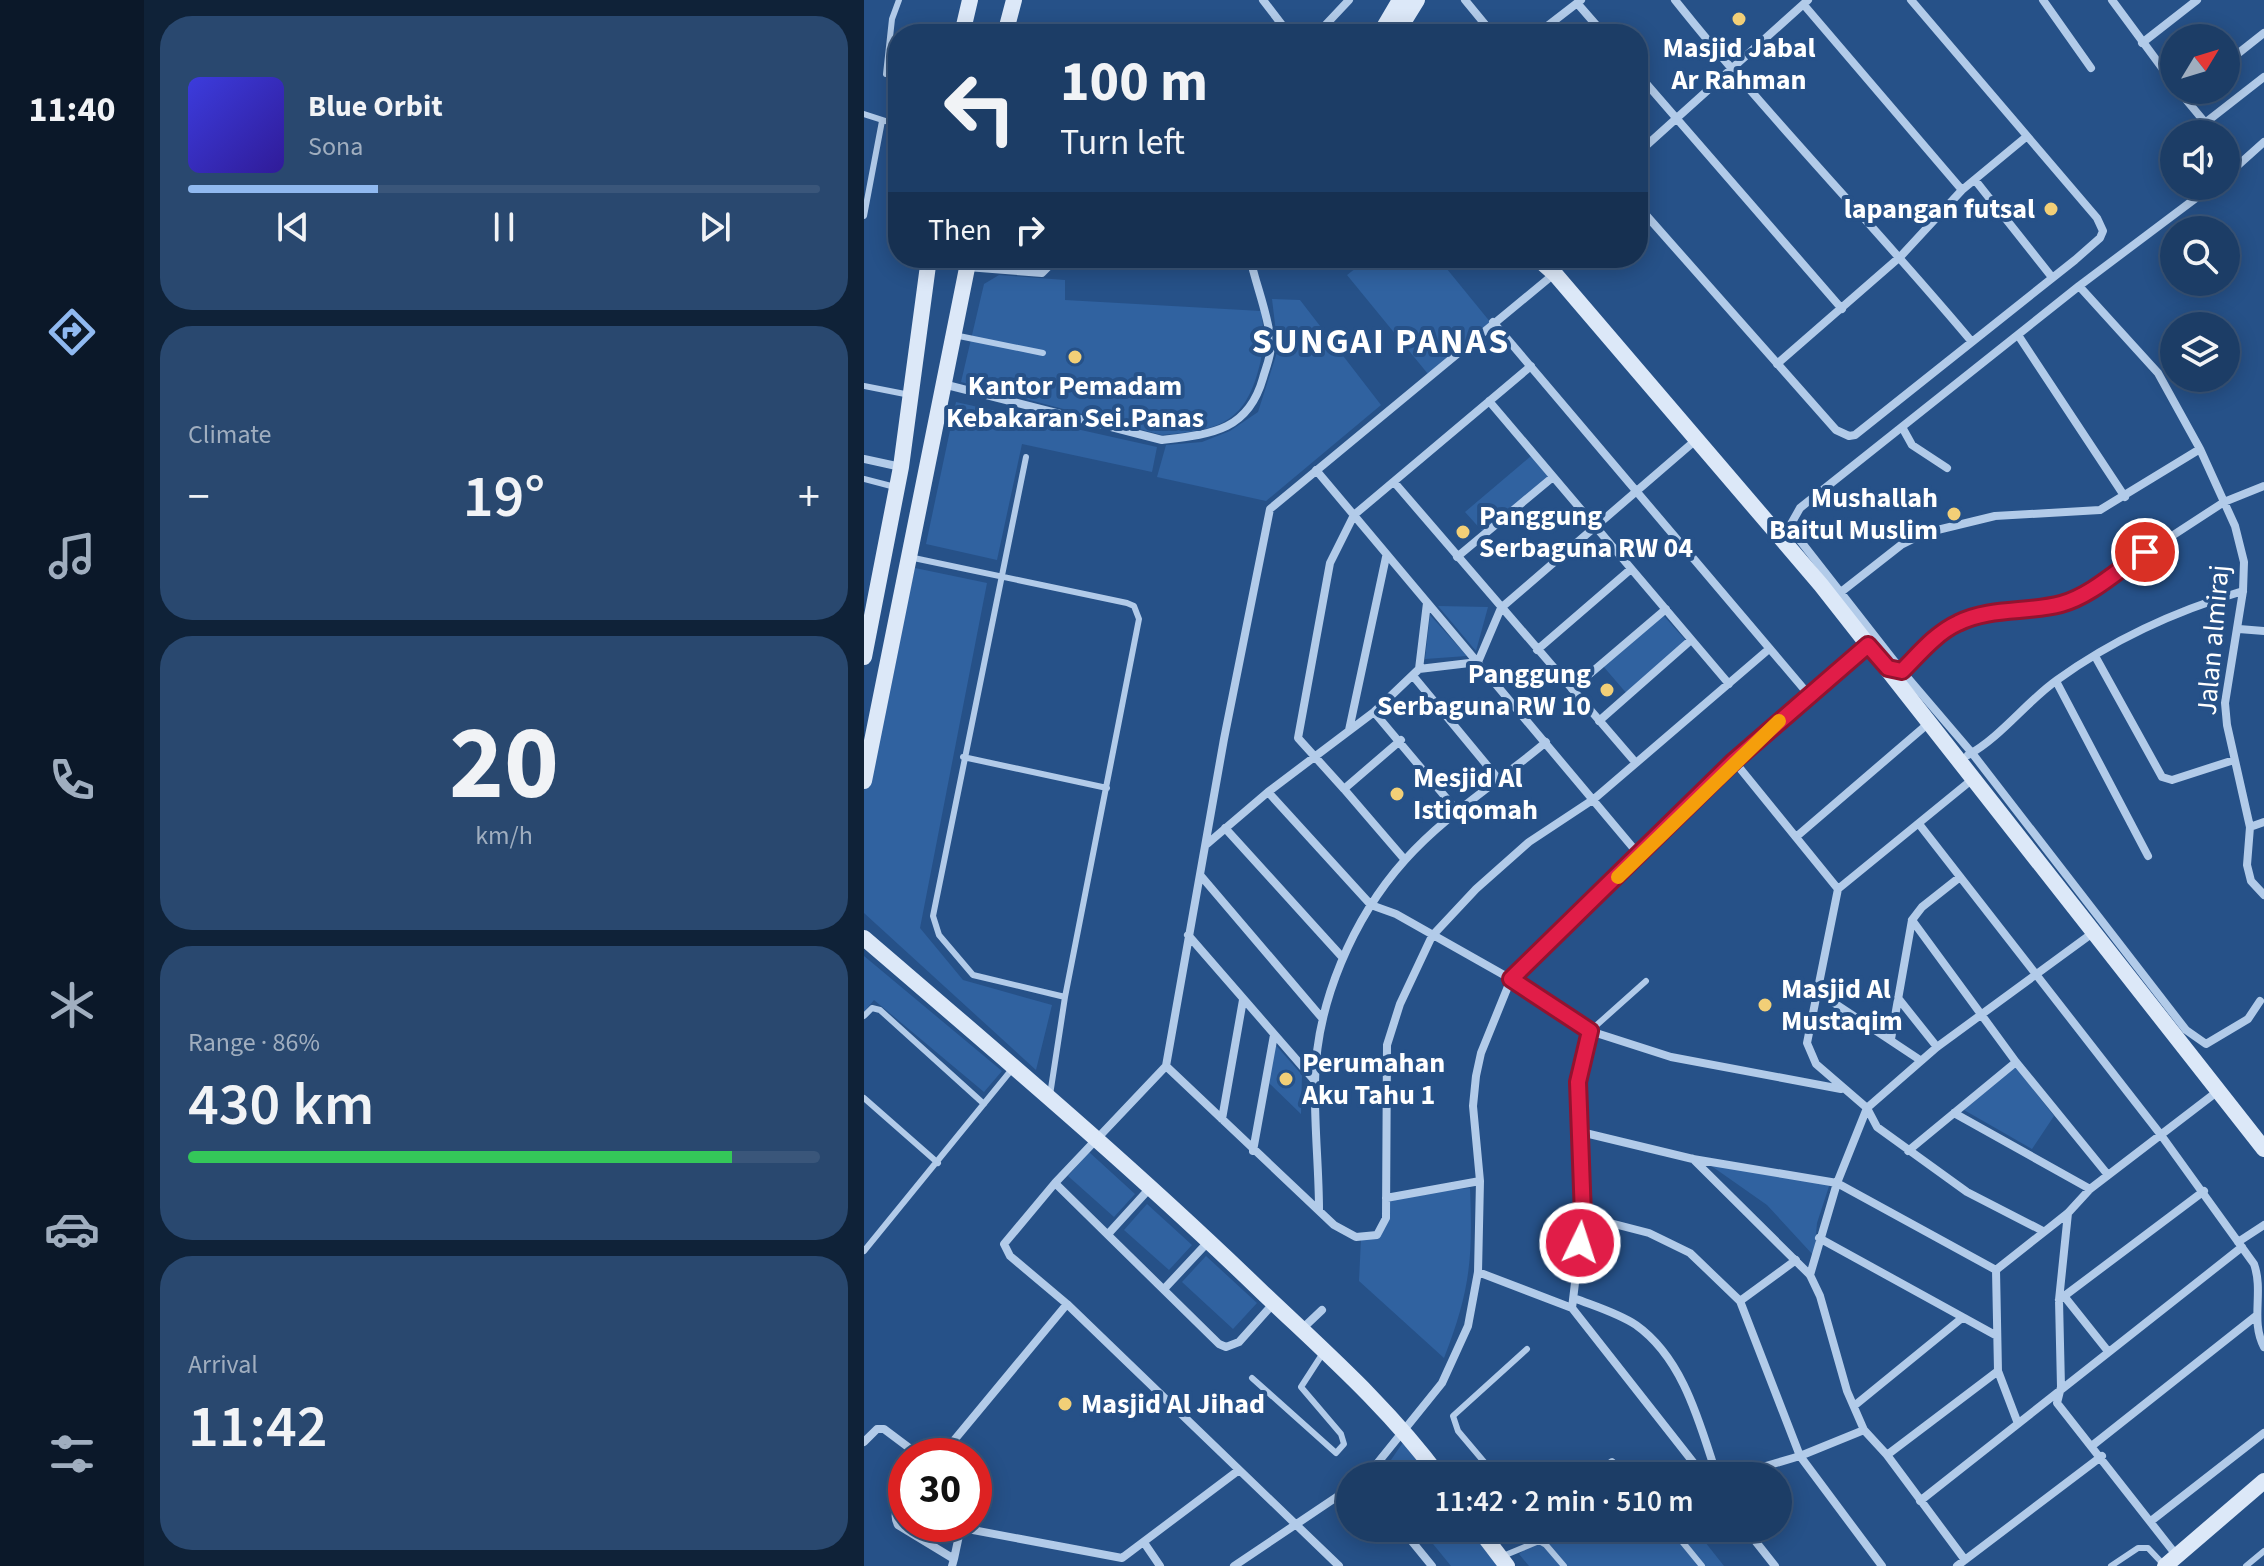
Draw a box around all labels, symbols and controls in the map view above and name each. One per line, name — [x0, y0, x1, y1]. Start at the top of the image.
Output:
marker: Masjid Jabal Ar Rahman — [1730, 10, 1748, 28]
north arrow — [2160, 24, 2240, 104]
map controls — [2160, 24, 2240, 392]
place label: Masjid Jabal Ar Rahman — [1662, 28, 1816, 100]
text: 100 m — [1060, 43, 1208, 122]
icon: left — [928, 56, 1032, 160]
text: 11:40 — [29, 84, 115, 135]
text: Blue Orbit — [308, 85, 443, 128]
text: Turn left — [1060, 117, 1185, 168]
button: sound — [2160, 120, 2240, 200]
text: Sona — [308, 128, 363, 165]
place label: lapangan futsal — [1844, 189, 2035, 229]
marker: lapangan futsal — [2042, 200, 2060, 218]
icon: previous — [271, 205, 315, 249]
icon: pause — [482, 205, 526, 249]
icon: next — [693, 205, 737, 249]
icon: right — [1008, 208, 1052, 252]
text: Then — [928, 209, 992, 252]
button: search — [2160, 216, 2240, 296]
icon: directions — [44, 304, 100, 360]
button: layers — [2160, 312, 2240, 392]
district label: SUNGAI PANAS — [1252, 316, 1510, 367]
marker: Kantor Pemadam Kebakaran Sei.Panas — [1066, 348, 1084, 366]
place label: Kantor Pemadam Kebakaran Sei.Panas — [946, 366, 1204, 438]
text: Climate — [188, 416, 272, 453]
text: 19° — [463, 455, 545, 540]
text: − — [188, 466, 210, 529]
text: + — [798, 466, 820, 529]
place label: Mushallah Baitul Muslim — [1769, 478, 1938, 550]
place label: Panggung Serbaguna RW 04 — [1479, 496, 1693, 568]
marker: Mushallah Baitul Muslim — [1945, 505, 1963, 523]
pin — [2111, 518, 2179, 586]
marker: Panggung Serbaguna RW 04 — [1454, 523, 1472, 541]
icon: music — [44, 528, 100, 584]
icon: arrive — [2123, 530, 2167, 574]
street label: Jalan almiraj — [2186, 563, 2240, 717]
place label: Panggung Serbaguna RW 10 — [1377, 654, 1591, 726]
marker: Panggung Serbaguna RW 10 — [1598, 681, 1616, 699]
text: 20 — [449, 691, 559, 839]
icon: phone — [44, 752, 100, 808]
place label: Mesjid Al Istiqomah — [1413, 758, 1538, 830]
marker: Mesjid Al Istiqomah — [1388, 785, 1406, 803]
text: km/h — [475, 817, 533, 854]
place label: Masjid Al Mustaqim — [1781, 969, 1903, 1041]
icon: climate — [44, 977, 100, 1033]
marker: Masjid Al Mustaqim — [1756, 996, 1774, 1014]
text: Range · 86% — [188, 1024, 320, 1061]
place label: Perumahan Aku Tahu 1 — [1301, 1043, 1445, 1115]
text: 430 km — [188, 1063, 374, 1148]
marker: Perumahan Aku Tahu 1 — [1277, 1070, 1295, 1088]
icon: car — [44, 1201, 100, 1257]
position arrow — [1538, 1201, 1622, 1285]
text: Arrival — [188, 1346, 258, 1383]
place label: Masjid Al Jihad — [1081, 1384, 1265, 1424]
text: 11:42 — [188, 1385, 328, 1470]
marker: Masjid Al Jihad — [1056, 1395, 1074, 1413]
icon: filters — [44, 1426, 100, 1482]
speed limit sign: 30 — [888, 1438, 992, 1542]
text: 11:42 · 2 min · 510 m — [1434, 1480, 1694, 1523]

